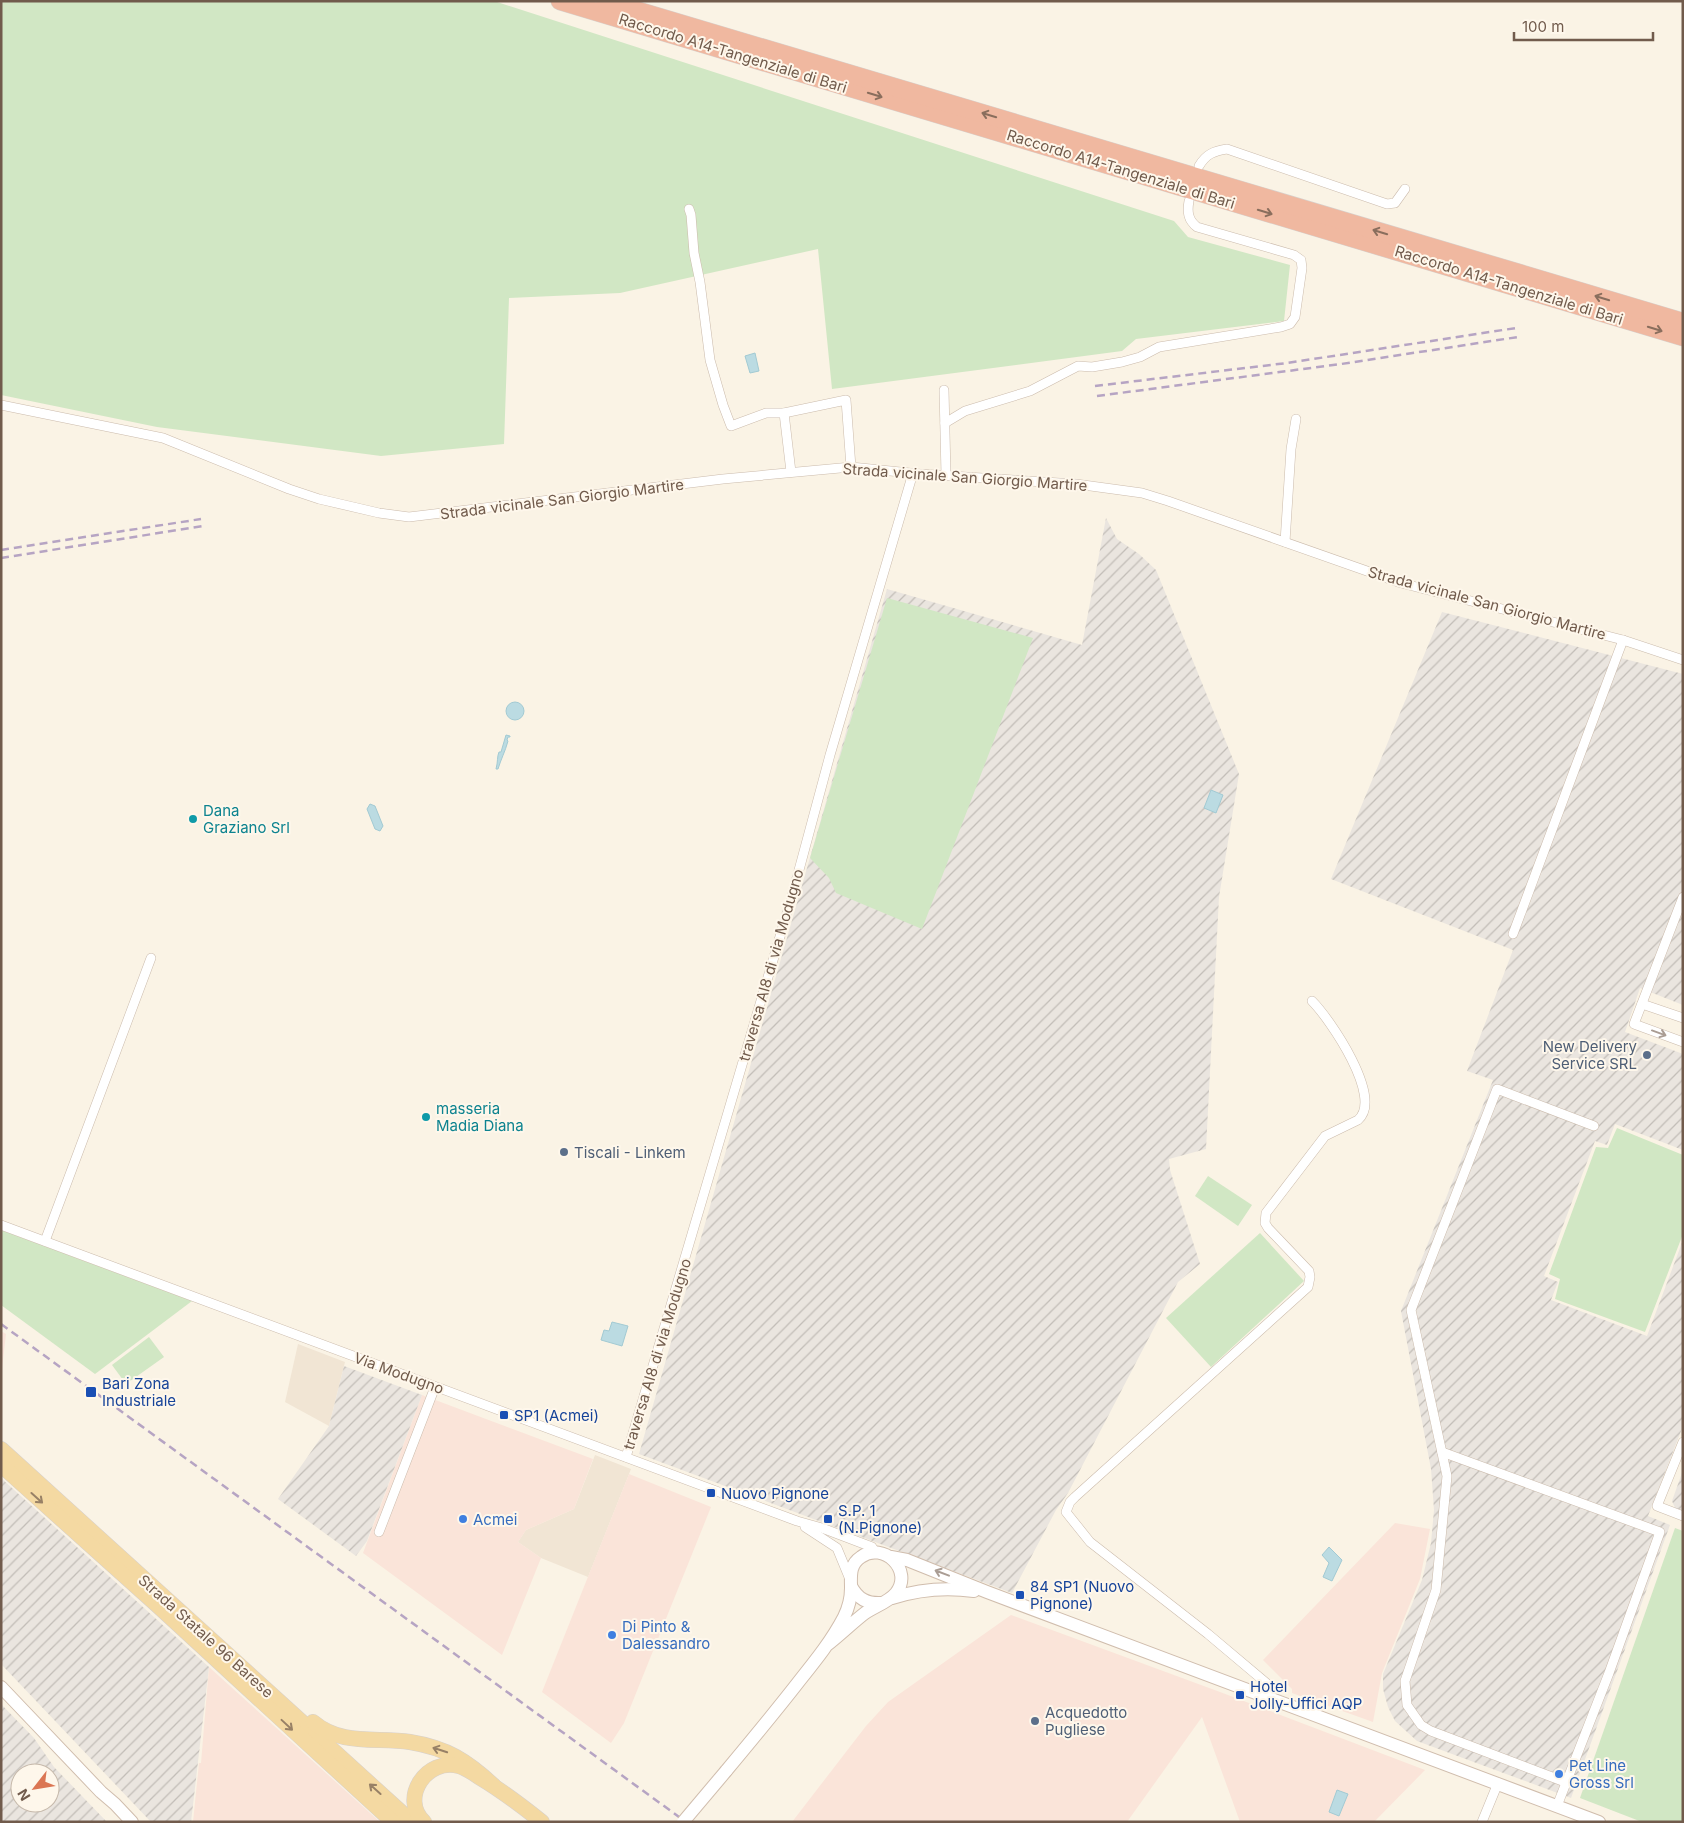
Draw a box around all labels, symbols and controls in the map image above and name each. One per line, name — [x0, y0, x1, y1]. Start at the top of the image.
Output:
street label: Raccordo A14-Tangenziale di Bari — [617, 9, 849, 97]
scale bar — [1514, 10, 1653, 42]
text: 100 m — [1522, 17, 1564, 36]
one-way arrow — [866, 91, 882, 101]
one-way arrow — [981, 110, 997, 120]
street label: Raccordo A14-Tangenziale di Bari — [1005, 125, 1237, 213]
one-way arrow — [1257, 208, 1273, 218]
one-way arrow — [1372, 226, 1388, 236]
street label: Raccordo A14-Tangenziale di Bari — [1393, 241, 1625, 329]
one-way arrow — [1595, 293, 1611, 303]
one-way arrow — [1647, 324, 1663, 334]
street label: Strada vicinale San Giorgio Martire — [842, 459, 1088, 495]
street label: Strada vicinale San Giorgio Martire — [439, 475, 685, 523]
street label: Strada vicinale San Giorgio Martire — [1366, 562, 1608, 644]
place label: Dana Graziano Srl — [203, 801, 290, 837]
marker: Dana Graziano Srl — [187, 813, 199, 825]
street label: traversa AI8 di via Modugno — [734, 867, 808, 1063]
one-way arrow — [1650, 1029, 1666, 1038]
place label: New Delivery Service SRL — [1543, 1037, 1638, 1073]
marker: New Delivery Service SRL — [1641, 1049, 1653, 1061]
place label: masseria Madia Diana — [436, 1099, 524, 1135]
marker: masseria Madia Diana — [420, 1111, 432, 1123]
place label: Tiscali - Linkem — [574, 1143, 686, 1162]
marker: Tiscali - Linkem — [558, 1146, 570, 1158]
street label: traversa AI8 di via Modugno — [619, 1256, 695, 1452]
street label: Via Modugno — [351, 1348, 447, 1398]
place label: Bari Zona Industriale — [102, 1374, 176, 1410]
marker: Bari Zona Industriale — [84, 1385, 98, 1399]
place label: SP1 (Acmei) — [514, 1406, 599, 1425]
marker: SP1 (Acmei) — [498, 1409, 510, 1421]
place label: Nuovo Pignone — [721, 1484, 829, 1503]
marker: Nuovo Pignone — [705, 1487, 717, 1499]
one-way arrow — [31, 1492, 44, 1504]
place label: S.P. 1 (N.Pignone) — [838, 1501, 922, 1537]
place label: Acmei — [473, 1510, 517, 1529]
marker: Acmei — [457, 1513, 469, 1525]
marker: S.P. 1 (N.Pignone) — [822, 1513, 834, 1525]
one-way arrow — [935, 1568, 950, 1577]
street label: Strada Statale 96 Barese — [134, 1570, 278, 1702]
place label: 84 SP1 (Nuovo Pignone) — [1030, 1577, 1134, 1613]
marker: 84 SP1 (Nuovo Pignone) — [1014, 1589, 1026, 1601]
place label: Di Pinto & Dalessandro — [622, 1617, 710, 1653]
marker: Di Pinto & Dalessandro — [606, 1629, 618, 1641]
place label: Hotel Jolly-Uffici AQP — [1250, 1677, 1362, 1713]
marker: Hotel Jolly-Uffici AQP — [1234, 1689, 1246, 1701]
place label: Acquedotto Pugliese — [1045, 1703, 1127, 1739]
marker: Acquedotto Pugliese — [1029, 1715, 1041, 1727]
one-way arrow — [281, 1719, 294, 1730]
one-way arrow — [432, 1744, 448, 1754]
place label: Pet Line Gross Srl — [1569, 1756, 1634, 1792]
north arrow — [10, 1763, 60, 1813]
marker: Pet Line Gross Srl — [1553, 1768, 1565, 1780]
one-way arrow — [369, 1783, 382, 1795]
text: N — [13, 1786, 33, 1804]

